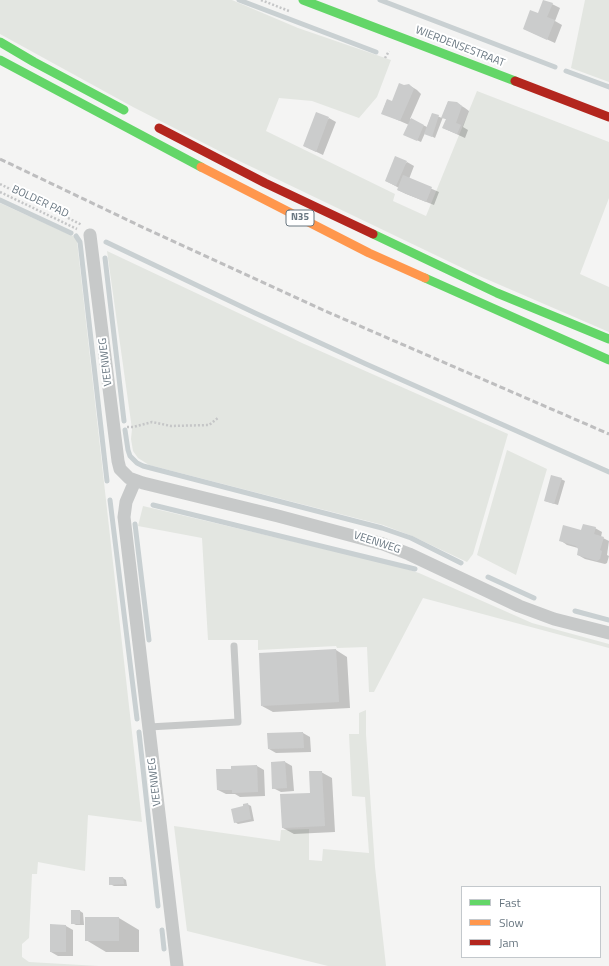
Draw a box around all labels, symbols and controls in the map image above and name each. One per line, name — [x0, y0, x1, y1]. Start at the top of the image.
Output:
street label: WIERDENSESTRAAT — [413, 24, 507, 70]
street label: BOLDER PAD — [9, 183, 71, 221]
road number: N35 — [286, 210, 314, 226]
street label: VEENWEG — [96, 337, 116, 387]
street label: VEENWEG — [352, 529, 402, 557]
street label: VEENWEG — [145, 757, 165, 807]
legend — [461, 886, 601, 958]
text: Fast — [499, 893, 521, 912]
text: Slow — [499, 913, 524, 932]
text: Jam — [499, 933, 519, 952]

